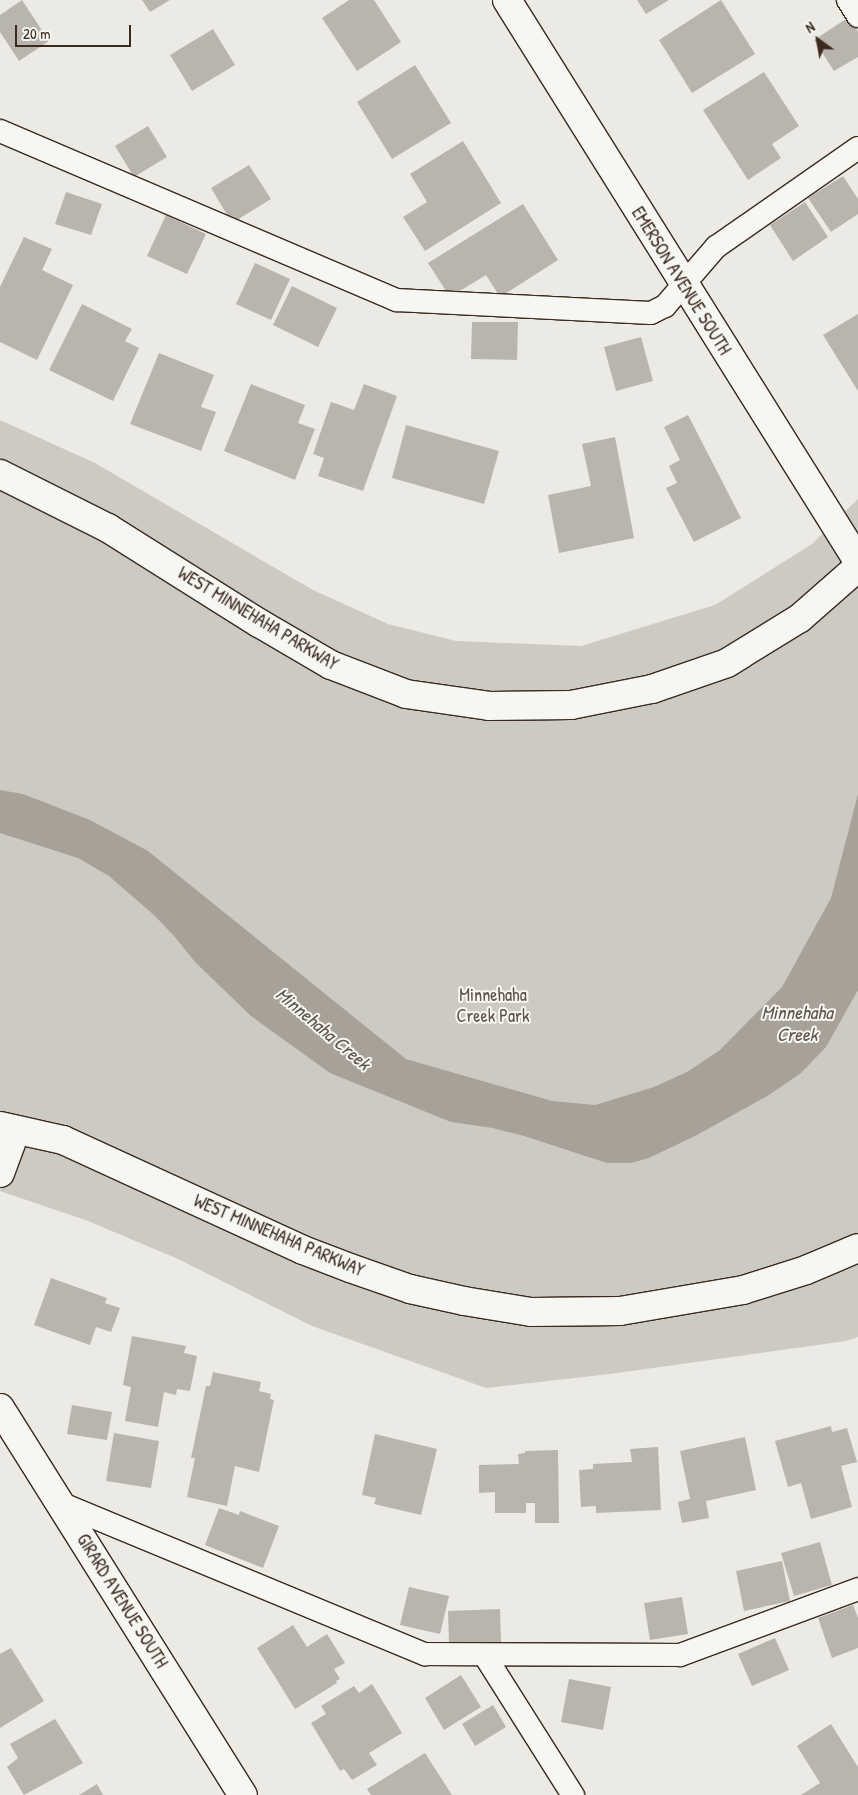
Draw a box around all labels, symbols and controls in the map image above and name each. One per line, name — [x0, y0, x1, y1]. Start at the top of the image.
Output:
scale bar — [18, 15, 134, 47]
north arrow — [793, 15, 843, 65]
text: N — [802, 17, 818, 37]
text: 20 m — [23, 23, 50, 44]
street label: EMERSON AVENUE SOUTH — [627, 203, 735, 359]
street label: WEST MINNEHAHA PARKWAY — [174, 563, 342, 675]
water label: Minnehaha Creek — [271, 983, 375, 1075]
park label: Minnehaha Creek Park — [457, 985, 529, 1028]
water label: Minnehaha Creek — [761, 1002, 833, 1046]
street label: WEST MINNEHAHA PARKWAY — [190, 1190, 368, 1282]
street label: GIRARD AVENUE SOUTH — [72, 1530, 172, 1672]

